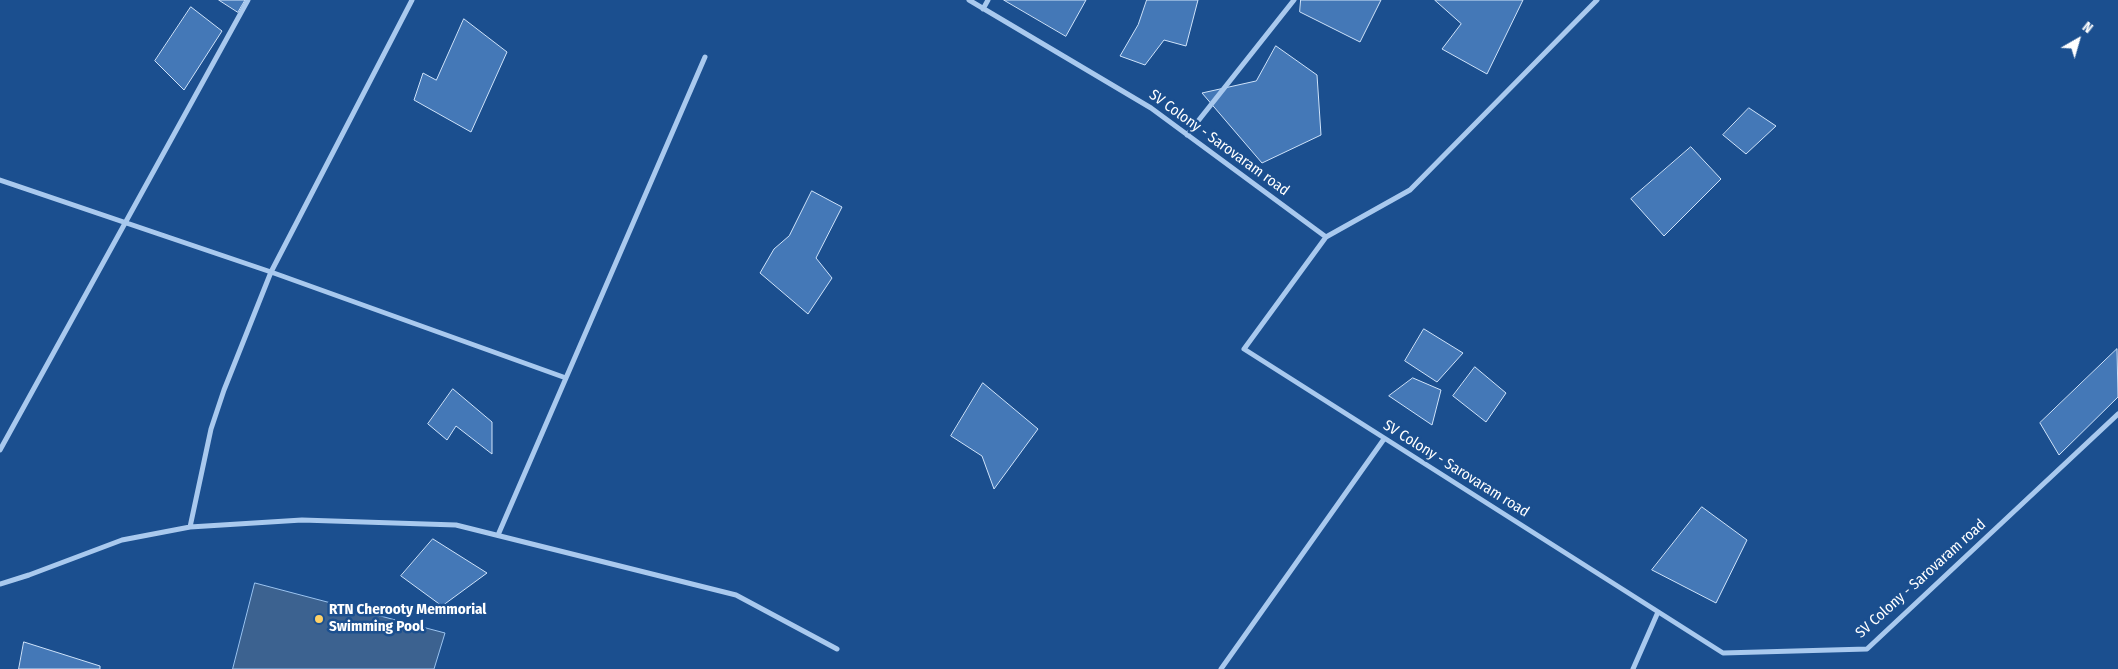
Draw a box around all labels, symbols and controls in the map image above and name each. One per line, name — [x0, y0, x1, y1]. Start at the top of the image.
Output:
north arrow — [2053, 15, 2103, 65]
text: N — [2079, 19, 2096, 37]
street label: SV Colony - Sarovaram road — [1145, 86, 1293, 200]
street label: SV Colony - Sarovaram road — [1380, 417, 1532, 521]
street label: SV Colony - Sarovaram road — [1852, 516, 1990, 642]
place label: RTN Cherooty Memmorial Swimming Pool — [329, 601, 486, 636]
marker: RTN Cherooty Memmorial Swimming Pool — [313, 613, 325, 625]

